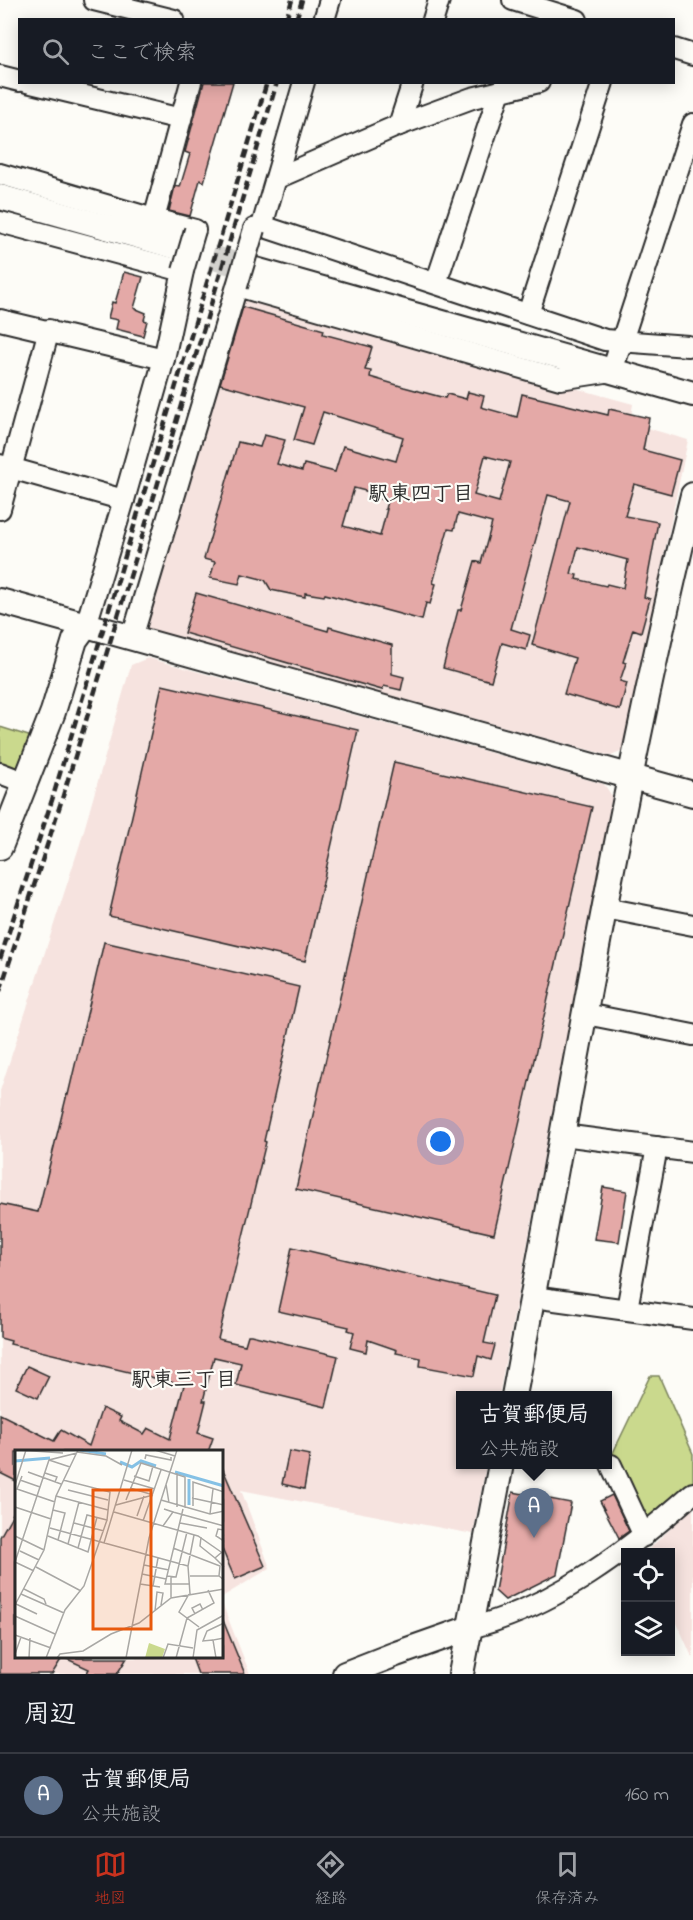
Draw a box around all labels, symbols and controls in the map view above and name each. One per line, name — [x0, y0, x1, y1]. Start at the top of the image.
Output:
search box — [18, 18, 675, 84]
icon: search — [39, 35, 72, 68]
text: ここで検索 — [87, 38, 197, 70]
district label: 駅東四丁目 — [369, 480, 474, 510]
your location — [426, 1127, 455, 1156]
district label: 駅東三丁目 — [132, 1366, 237, 1396]
popup — [456, 1391, 612, 1469]
text: 古賀郵便局 — [479, 1400, 589, 1432]
text: 公共施設 — [479, 1436, 559, 1465]
inset map — [15, 1450, 224, 1659]
pin: A — [514, 1488, 554, 1538]
map controls — [621, 1548, 675, 1656]
button: locate — [621, 1548, 675, 1602]
button: layers — [621, 1602, 675, 1656]
text: 周辺 — [24, 1697, 76, 1735]
text: 古賀郵便局 — [81, 1765, 191, 1797]
text: A — [37, 1781, 50, 1810]
text: 160 m — [625, 1781, 669, 1810]
text: 公共施設 — [81, 1801, 161, 1830]
tab: 地図 — [94, 1848, 127, 1911]
tab: 経路 — [314, 1848, 347, 1911]
tab: 保存済み — [535, 1848, 599, 1911]

